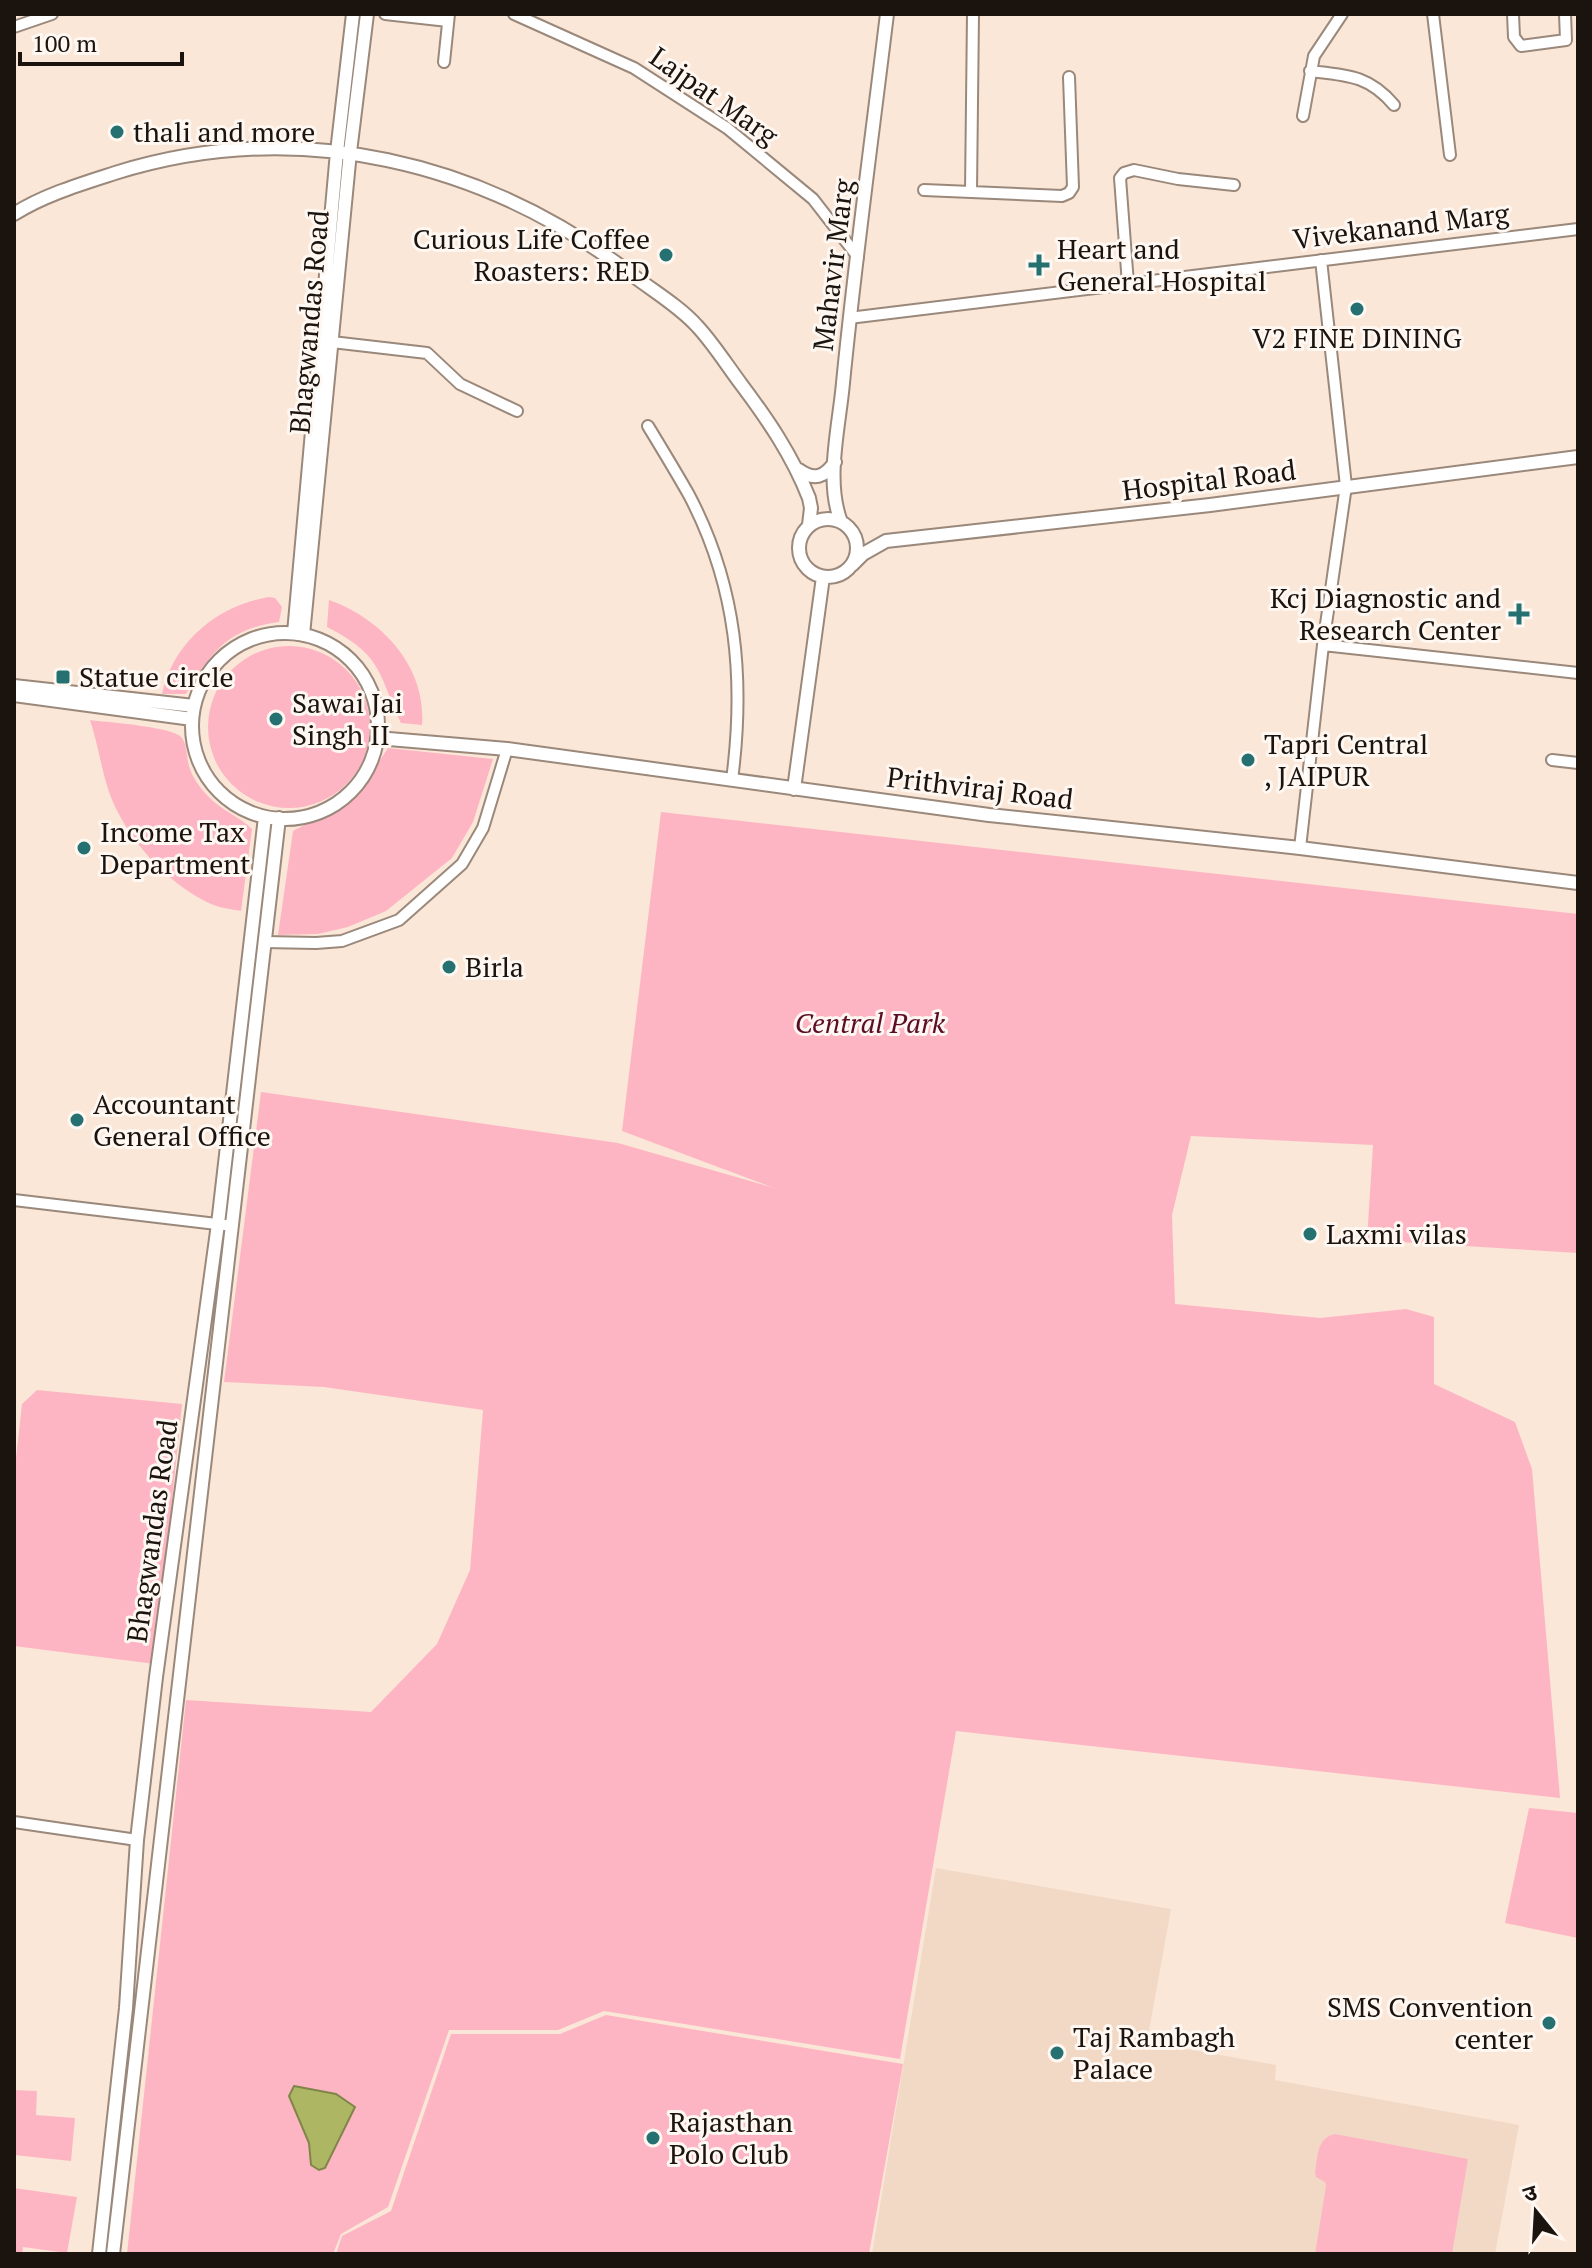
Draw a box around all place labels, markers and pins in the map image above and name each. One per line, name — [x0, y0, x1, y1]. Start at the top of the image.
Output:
place label: thali and more — [133, 113, 315, 150]
marker: thali and more — [108, 123, 126, 141]
place label: Curious Life Coffee Roasters: RED — [413, 220, 650, 289]
place label: Heart and General Hospital — [1057, 230, 1266, 299]
marker: Curious Life Coffee Roasters: RED — [657, 246, 675, 264]
marker: Heart and General Hospital — [1028, 254, 1050, 276]
marker: V2 FINE DINING — [1348, 300, 1366, 318]
place label: V2 FINE DINING — [1252, 319, 1462, 356]
place label: Kcj Diagnostic and Research Center — [1270, 579, 1501, 648]
marker: Kcj Diagnostic and Research Center — [1508, 603, 1530, 625]
place label: Statue circle — [79, 658, 234, 695]
marker: Statue circle — [54, 668, 72, 686]
place label: Sawai Jai Singh II — [292, 684, 403, 753]
marker: Sawai Jai Singh II — [267, 710, 285, 728]
place label: Tapri Central , JAIPUR — [1264, 725, 1428, 794]
marker: Tapri Central , JAIPUR — [1239, 751, 1257, 769]
place label: Income Tax Department — [100, 813, 251, 882]
marker: Income Tax Department — [75, 839, 93, 857]
place label: Birla — [465, 948, 524, 985]
marker: Birla — [440, 958, 458, 976]
place label: Accountant General Office — [93, 1085, 271, 1154]
marker: Accountant General Office — [68, 1111, 86, 1129]
place label: Laxmi vilas — [1326, 1215, 1467, 1252]
marker: Laxmi vilas — [1301, 1225, 1319, 1243]
place label: SMS Convention center — [1327, 1988, 1533, 2057]
marker: SMS Convention center — [1540, 2014, 1558, 2032]
place label: Taj Rambagh Palace — [1073, 2018, 1235, 2087]
marker: Taj Rambagh Palace — [1048, 2044, 1066, 2062]
place label: Rajasthan Polo Club — [669, 2103, 793, 2172]
marker: Rajasthan Polo Club — [644, 2129, 662, 2147]

